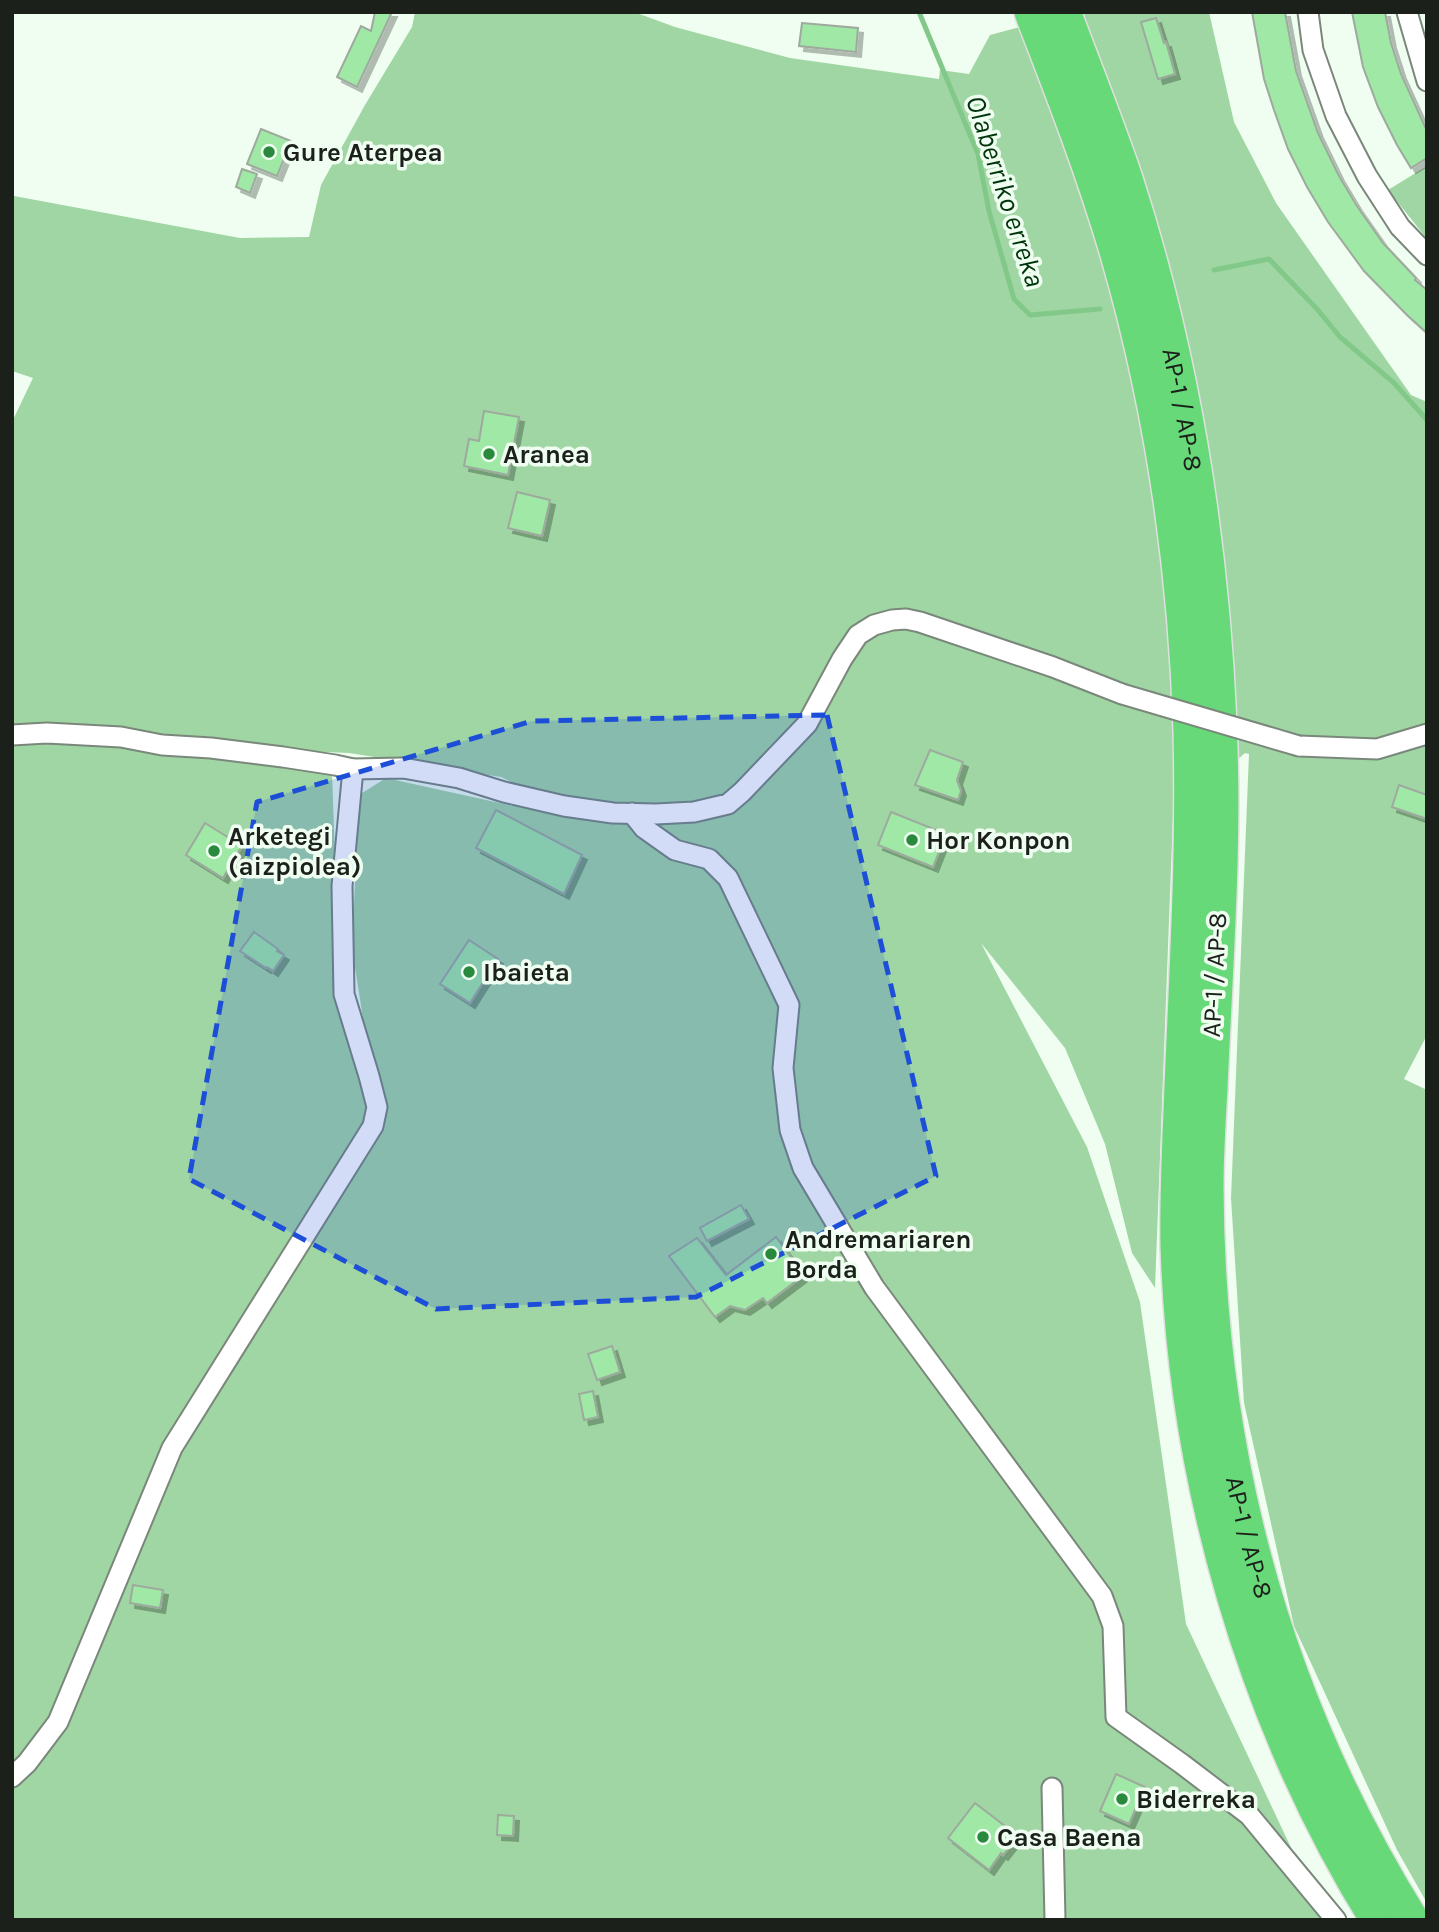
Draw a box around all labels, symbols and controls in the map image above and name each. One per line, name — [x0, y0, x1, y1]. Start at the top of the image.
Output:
water label: Olaberriko erreka — [959, 91, 1052, 291]
place label: Gure Aterpea — [283, 137, 443, 168]
marker: Gure Aterpea — [261, 144, 277, 160]
street label: AP-1 / AP-8 — [1155, 345, 1209, 474]
place label: Aranea — [503, 439, 590, 470]
marker: Aranea — [481, 446, 497, 462]
place label: Arketegi (aizpiolea) — [228, 821, 361, 882]
place label: Hor Konpon — [926, 825, 1071, 856]
marker: Hor Konpon — [904, 832, 920, 848]
marker: Arketegi (aizpiolea) — [206, 843, 222, 859]
street label: AP-1 / AP-8 — [1196, 912, 1233, 1038]
place label: Ibaieta — [483, 957, 570, 988]
marker: Ibaieta — [461, 964, 477, 980]
place label: Andremariaren Borda — [785, 1224, 971, 1285]
marker: Andremariaren Borda — [763, 1246, 779, 1262]
street label: AP-1 / AP-8 — [1219, 1473, 1279, 1602]
place label: Biderreka — [1136, 1784, 1256, 1815]
marker: Biderreka — [1114, 1791, 1130, 1807]
place label: Casa Baena — [997, 1822, 1141, 1853]
marker: Casa Baena — [975, 1829, 991, 1845]

